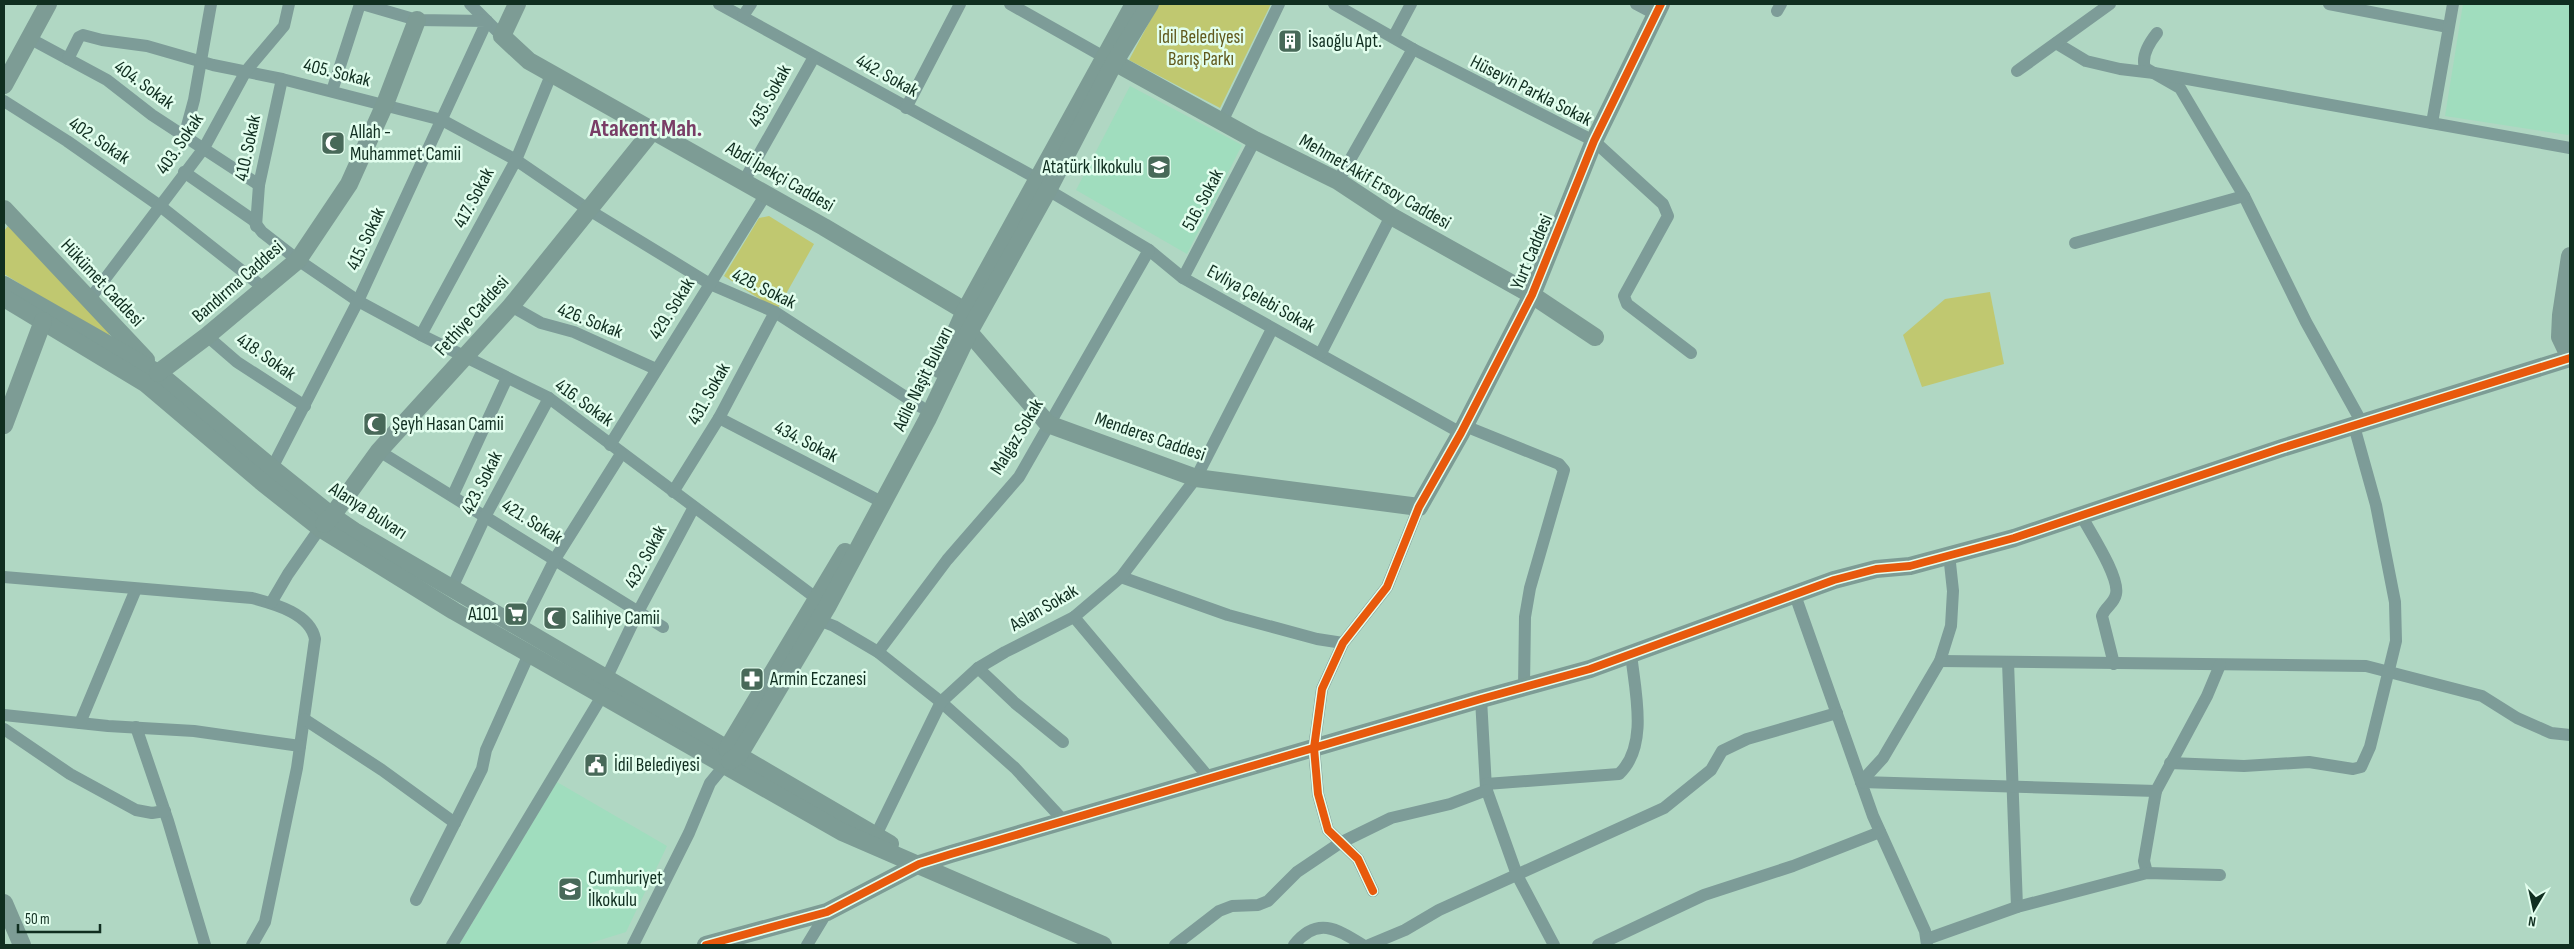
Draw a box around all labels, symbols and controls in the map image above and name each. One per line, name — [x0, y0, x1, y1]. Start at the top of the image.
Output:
park label: İdil Belediyesi Barış Parkı — [1158, 26, 1244, 71]
building icon: İsaoğlu Apt. — [1277, 28, 1303, 54]
place label: İsaoğlu Apt. — [1308, 30, 1382, 53]
street label: 442. Sokak — [852, 49, 923, 103]
street label: Hüseyin Parkla Sokak — [1466, 50, 1596, 132]
street label: 405. Sokak — [301, 54, 374, 93]
street label: 404. Sokak — [109, 55, 179, 115]
street label: 435. Sokak — [743, 60, 797, 131]
street label: 403. Sokak — [151, 108, 209, 179]
street label: 402. Sokak — [64, 112, 135, 170]
street label: 410. Sokak — [230, 112, 266, 183]
district label: Atakent Mah. — [589, 114, 702, 143]
place label: Allah - Muhammet Camii — [349, 121, 461, 166]
street label: Mehmet Akif Ersoy Caddesi — [1295, 129, 1455, 235]
mosque icon: Allah - Muhammet Camii — [320, 130, 346, 156]
street label: Abdi İpekçi Caddesi — [721, 136, 838, 217]
school or university icon: Atatürk İlkokulu — [1146, 154, 1172, 180]
place label: Atatürk İlkokulu — [1041, 156, 1142, 179]
street label: 417. Sokak — [449, 163, 500, 232]
street label: 516. Sokak — [1177, 165, 1229, 235]
street label: 415. Sokak — [341, 203, 391, 274]
street label: Yurt Caddesi — [1506, 211, 1558, 293]
street label: Hükümet Caddesi — [56, 234, 148, 332]
street label: Bandırma Caddesi — [188, 236, 288, 328]
street label: Evliya Çelebi Sokak — [1203, 260, 1320, 339]
street label: 428. Sokak — [728, 264, 801, 315]
street label: Fethiye Caddesi — [430, 271, 514, 361]
street label: 429. Sokak — [644, 273, 700, 344]
street label: 426. Sokak — [554, 298, 627, 344]
street label: Adile Naşit Bulvarı — [887, 323, 958, 436]
street label: 418. Sokak — [232, 328, 301, 386]
street label: 431. Sokak — [683, 358, 736, 429]
street label: 416. Sokak — [550, 374, 618, 432]
street label: Malgaz Sokak — [985, 394, 1049, 479]
street label: Menderes Caddesi — [1092, 407, 1208, 467]
mosque icon: Şeyh Hasan Camii — [362, 411, 388, 437]
place label: Şeyh Hasan Camii — [392, 413, 504, 436]
street label: 434. Sokak — [770, 416, 842, 468]
street label: 423. Sokak — [456, 447, 508, 519]
street label: Alanya Bulvarı — [324, 477, 411, 545]
street label: 421. Sokak — [497, 494, 567, 550]
street label: 432. Sokak — [620, 521, 673, 593]
street label: Aslan Sokak — [1005, 579, 1083, 637]
supermarket icon: A101 — [503, 601, 529, 627]
place label: A101 — [467, 603, 498, 626]
mosque icon: Salihiye Camii — [542, 605, 568, 631]
place label: Salihiye Camii — [572, 607, 660, 630]
pharmacy icon: Armin Eczanesi — [739, 666, 765, 692]
place label: Armin Eczanesi — [769, 668, 866, 691]
public building icon: İdil Belediyesi — [583, 752, 609, 778]
place label: İdil Belediyesi — [614, 754, 700, 777]
place label: Cumhuriyet İlkokulu — [588, 867, 663, 912]
school or university icon: Cumhuriyet İlkokulu — [557, 876, 583, 902]
north arrow — [2509, 884, 2559, 934]
scale bar — [18, 902, 100, 934]
text: 50 m — [25, 910, 50, 929]
text: N — [2527, 912, 2537, 930]

